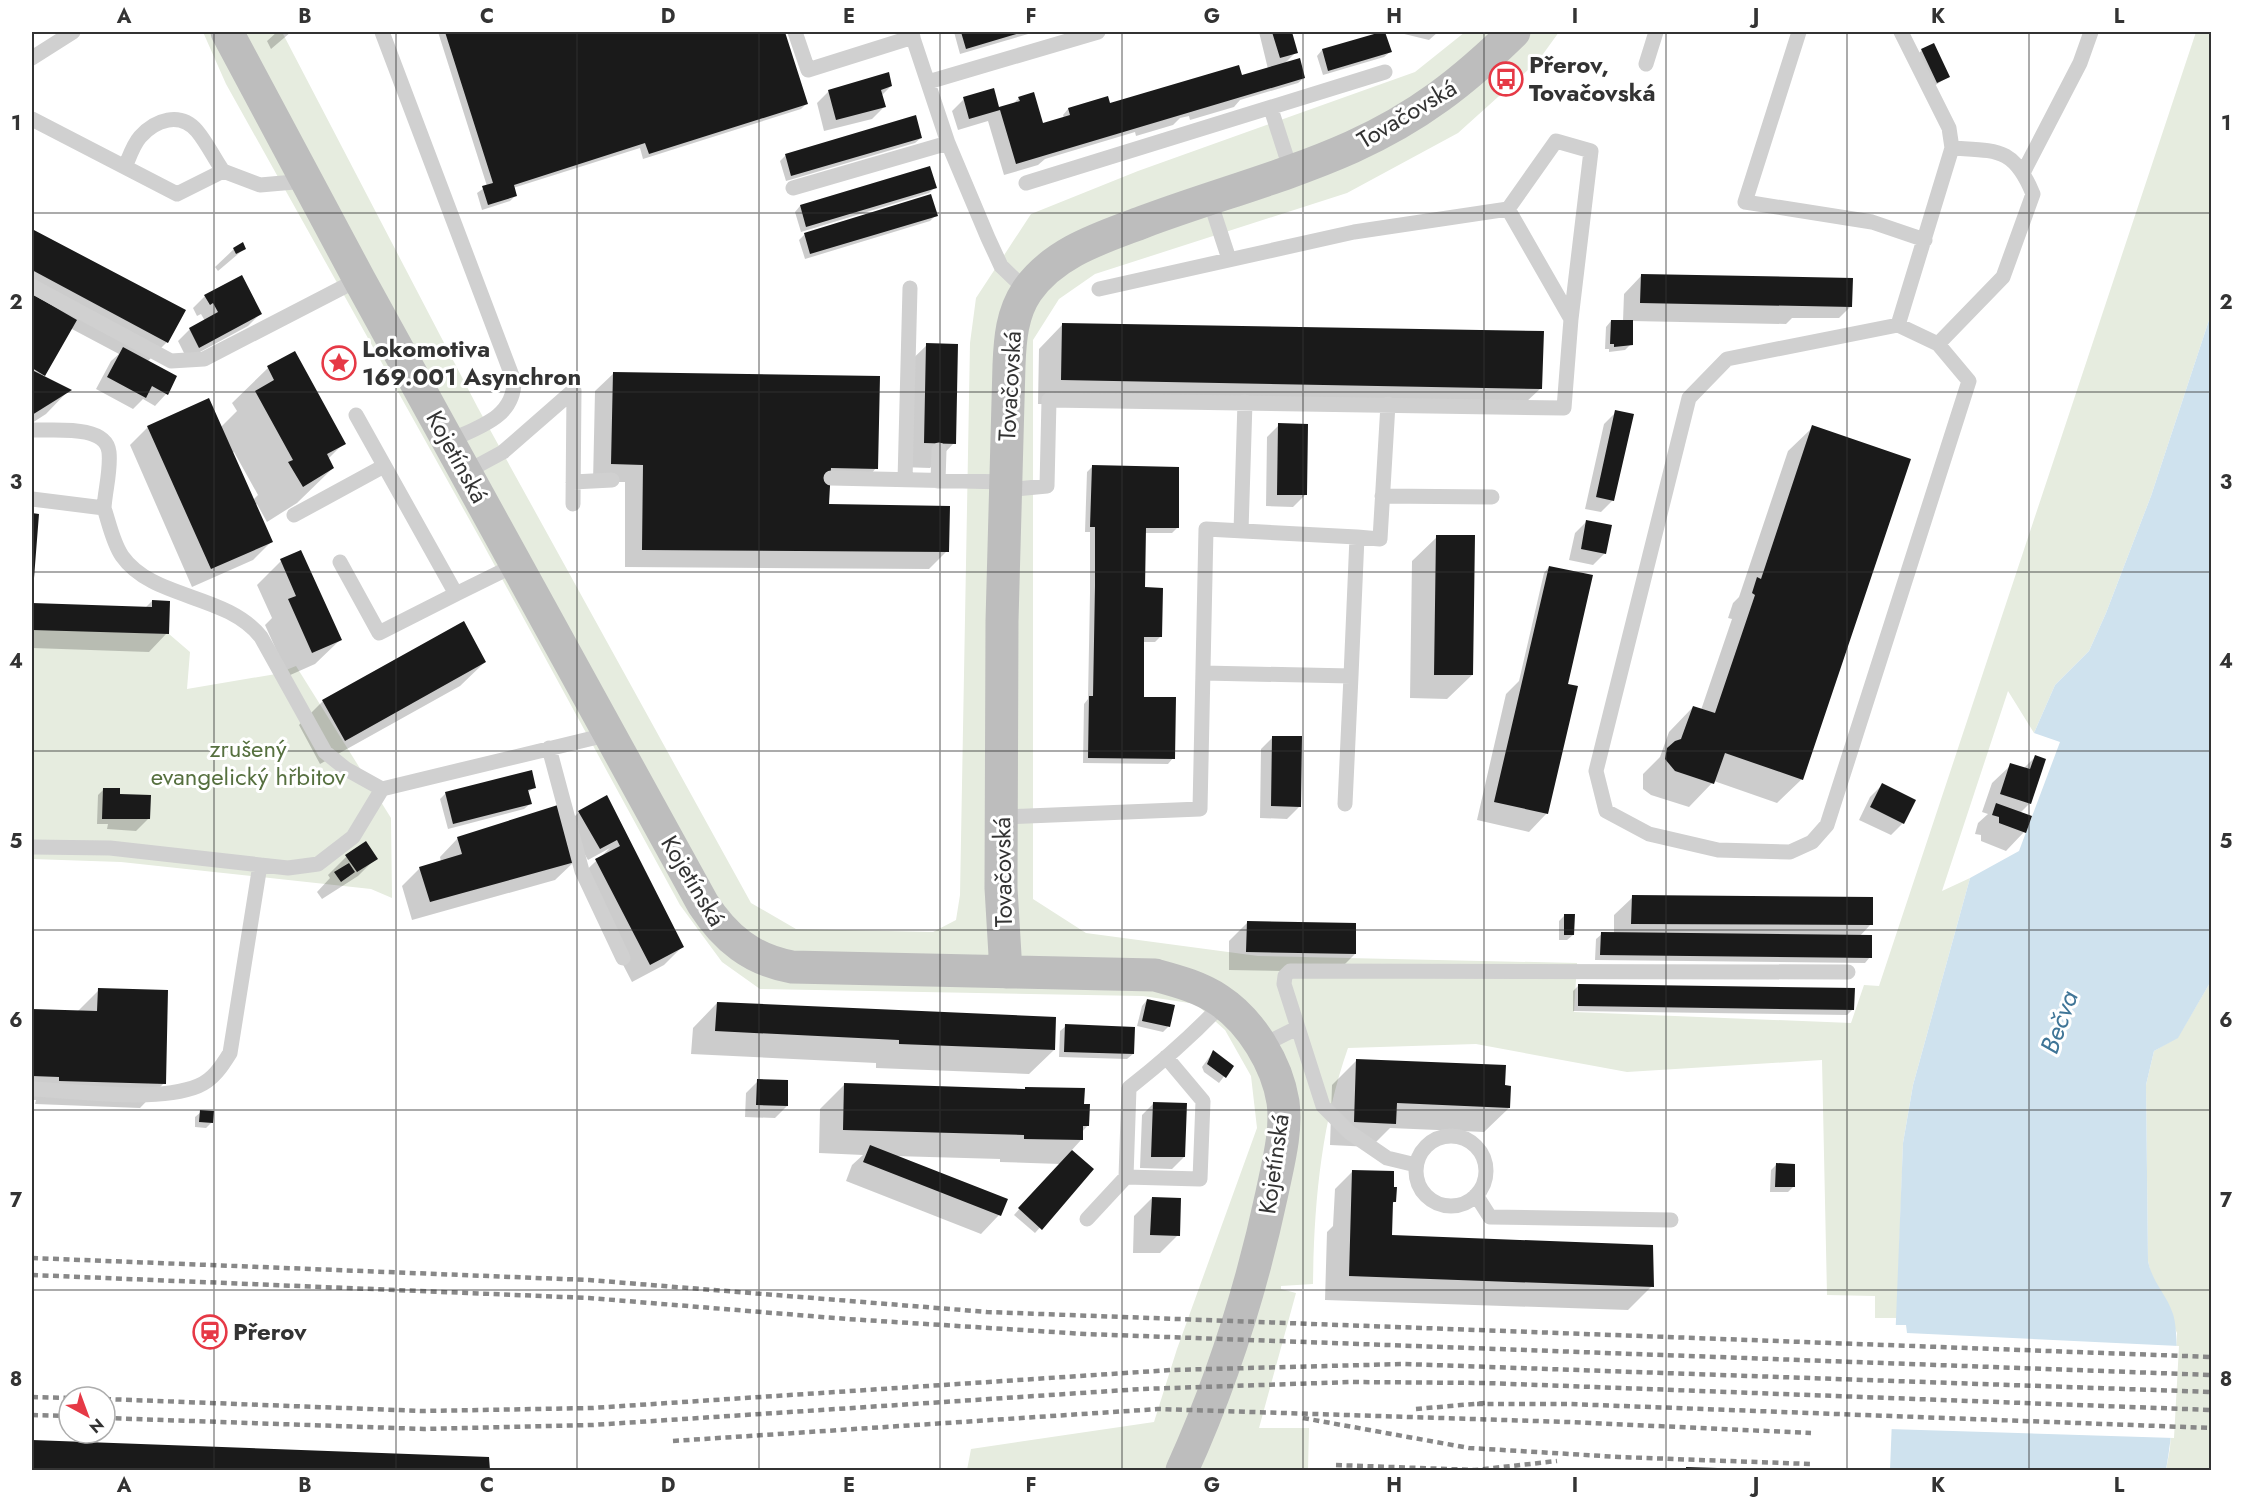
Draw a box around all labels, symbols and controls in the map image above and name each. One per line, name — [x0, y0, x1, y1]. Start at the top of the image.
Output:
text: A — [116, 2, 132, 31]
text: B — [298, 2, 312, 31]
text: C — [480, 2, 494, 31]
text: D — [661, 2, 675, 31]
text: E — [843, 2, 855, 31]
text: F — [1025, 2, 1037, 31]
text: G — [1204, 2, 1220, 31]
text: H — [1386, 2, 1402, 31]
text: I — [1572, 2, 1578, 31]
text: J — [1749, 2, 1759, 31]
text: K — [1931, 2, 1945, 31]
text: L — [2114, 2, 2125, 31]
place label: Přerov, Tovačovská — [1529, 47, 1656, 110]
bus stop icon: Přerov, Tovačovská — [1488, 61, 1524, 97]
street label: Tovačovská — [1350, 70, 1463, 157]
text: 1 — [11, 109, 21, 138]
text: 1 — [2221, 109, 2231, 138]
text: 2 — [9, 288, 23, 317]
text: 2 — [2219, 288, 2233, 317]
street label: Tovačovská — [989, 330, 1030, 442]
place label: Lokomotiva 169.001 Asynchron — [362, 331, 581, 394]
place icon: Lokomotiva 169.001 Asynchron — [321, 345, 357, 381]
street label: Kojetínská — [418, 404, 497, 509]
text: 3 — [10, 468, 22, 497]
text: 3 — [2220, 468, 2232, 497]
text: 4 — [9, 647, 23, 676]
text: 4 — [2219, 647, 2233, 676]
park label: zrušený evangelický hřbitov — [151, 731, 346, 794]
street label: Tovačovská — [984, 817, 1021, 927]
text: 5 — [10, 827, 23, 856]
text: 5 — [2220, 827, 2233, 856]
street label: Kojetínská — [652, 829, 734, 933]
water label: Bečva — [2030, 985, 2088, 1059]
text: 6 — [9, 1006, 23, 1035]
text: 6 — [2219, 1006, 2233, 1035]
street label: Kojetínská — [1249, 1112, 1298, 1216]
text: 7 — [10, 1186, 23, 1215]
text: 7 — [2220, 1186, 2233, 1215]
station icon: Přerov — [192, 1314, 228, 1350]
place label: Přerov — [233, 1314, 307, 1349]
text: 8 — [10, 1365, 22, 1394]
text: 8 — [2220, 1365, 2232, 1394]
north arrow — [57, 1385, 117, 1445]
text: N — [84, 1413, 109, 1439]
text: A — [116, 1471, 132, 1500]
text: B — [298, 1471, 312, 1500]
text: C — [480, 1471, 494, 1500]
text: D — [661, 1471, 675, 1500]
text: E — [843, 1471, 855, 1500]
text: F — [1025, 1471, 1037, 1500]
text: G — [1204, 1471, 1220, 1500]
text: H — [1386, 1471, 1402, 1500]
text: I — [1572, 1471, 1578, 1500]
text: J — [1749, 1471, 1759, 1500]
text: K — [1931, 1471, 1945, 1500]
text: L — [2114, 1471, 2125, 1500]

